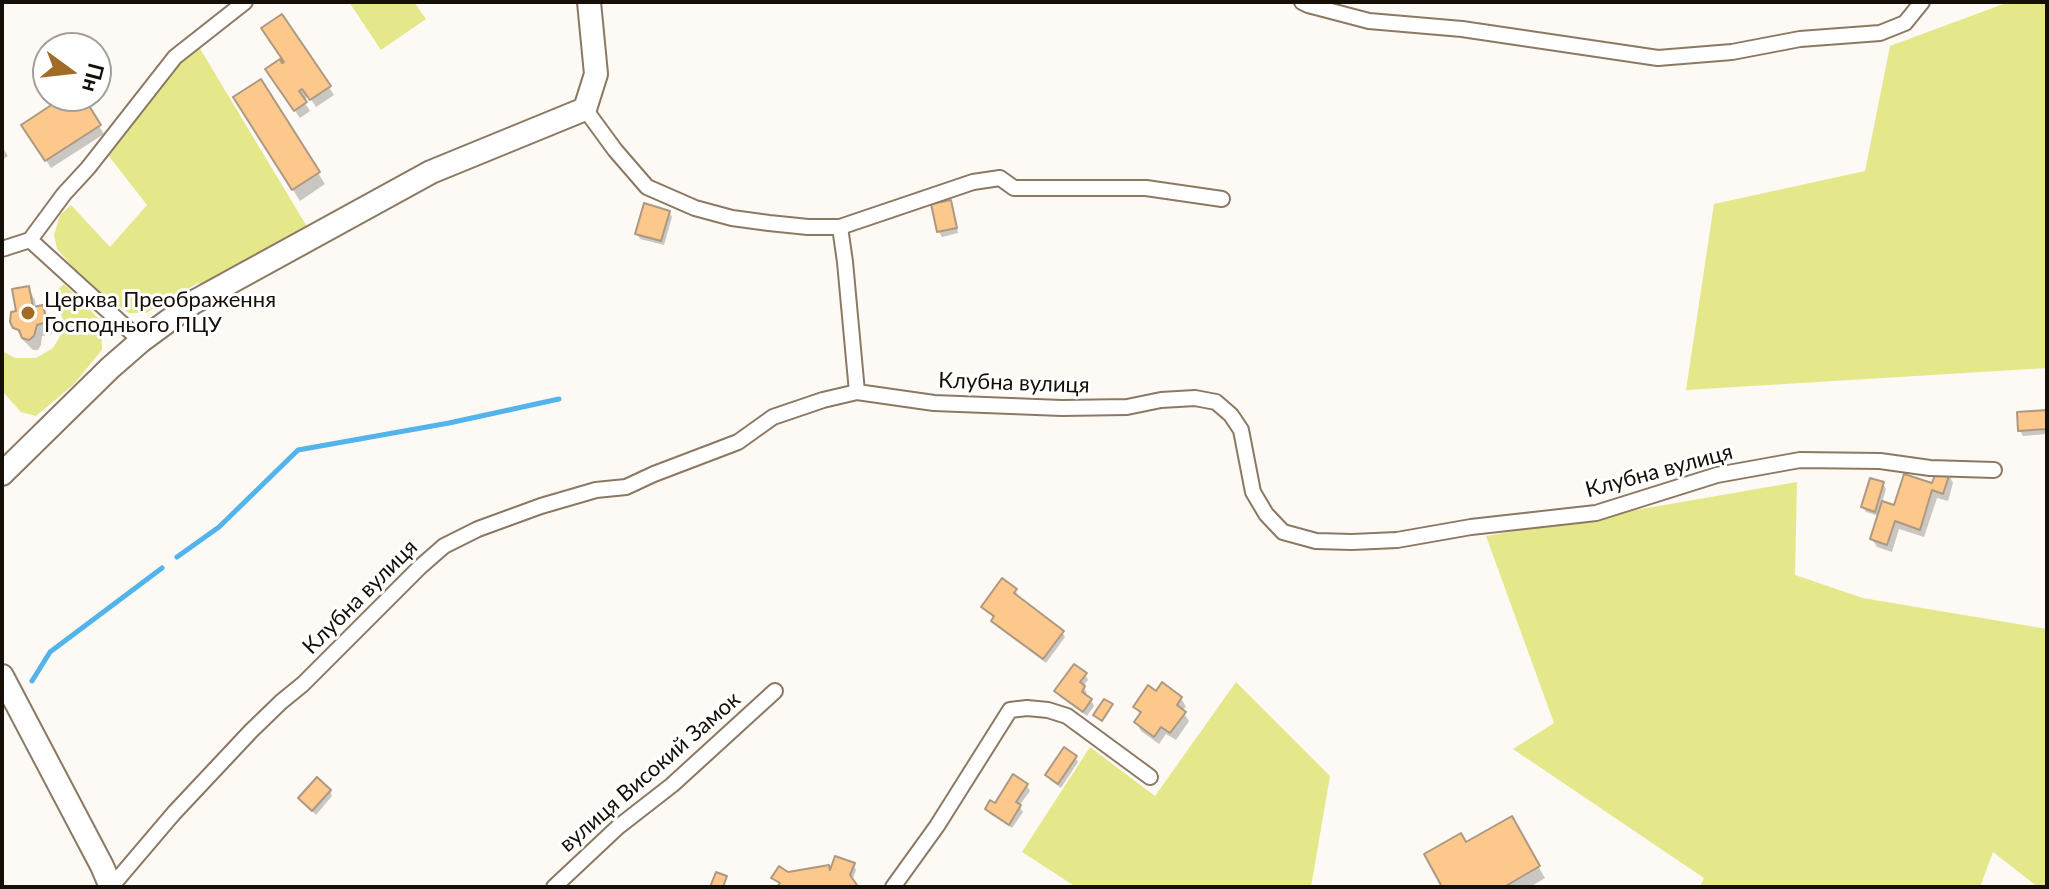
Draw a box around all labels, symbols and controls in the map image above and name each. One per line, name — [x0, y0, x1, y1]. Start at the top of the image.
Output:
north arrow — [32, 32, 112, 112]
text: Пн — [77, 60, 110, 95]
place label: Церква Преображення Господнього ПЦУ — [44, 287, 276, 338]
marker: Церква Преображення Господнього ПЦУ — [19, 304, 37, 322]
street label: Клубна вулиця — [938, 367, 1090, 399]
street label: Клубна вулиця — [1582, 439, 1736, 503]
street label: Клубна вулиця — [297, 534, 423, 660]
street label: вулиця Високий Замок — [554, 686, 746, 858]

